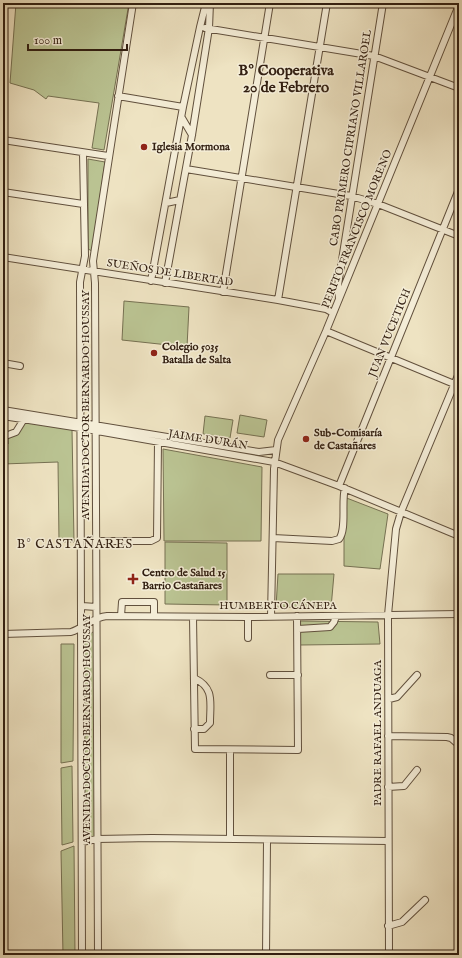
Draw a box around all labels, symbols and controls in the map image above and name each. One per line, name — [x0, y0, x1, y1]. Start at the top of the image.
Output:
scale bar — [28, 26, 127, 52]
street label: CABO PRIMERO CIPRIANO VILLAROEL — [327, 29, 375, 247]
text: 100 m — [34, 33, 62, 48]
district label: Bº Cooperativa 20 de Febrero — [238, 61, 334, 97]
place label: Iglesia Mormona — [152, 140, 230, 154]
marker: Iglesia Mormona — [139, 142, 149, 152]
street label: PERITO FRANCISCO MORENO — [319, 148, 395, 310]
street label: SUEÑOS DE LIBERTAD — [106, 256, 234, 290]
street label: JUAN VUCETICH — [365, 286, 414, 381]
street label: AVENIDA DOCTOR BERNARDO HOUSSAY — [79, 289, 93, 521]
place label: Colegio 5035 Batalla de Salta — [162, 340, 231, 367]
marker: Colegio 5035 Batalla de Salta — [149, 348, 159, 358]
place label: Sub-Comisaría de Castañares — [314, 426, 382, 453]
street label: JAIME DURÁN — [165, 427, 249, 453]
marker: Sub-Comisaría de Castañares — [301, 434, 311, 444]
district label: B° CASTAÑARES — [17, 536, 133, 553]
place label: Centro de Salud 15 Barrio Castañares — [142, 566, 226, 593]
marker: Centro de Salud 15 Barrio Castañares — [127, 573, 139, 585]
street label: HUMBERTO CÁNEPA — [219, 599, 337, 613]
street label: AVENIDA DOCTOR BERNARDO HOUSSAY — [80, 613, 94, 845]
street label: PADRE RAFAEL ANDUAGA — [371, 659, 385, 806]

